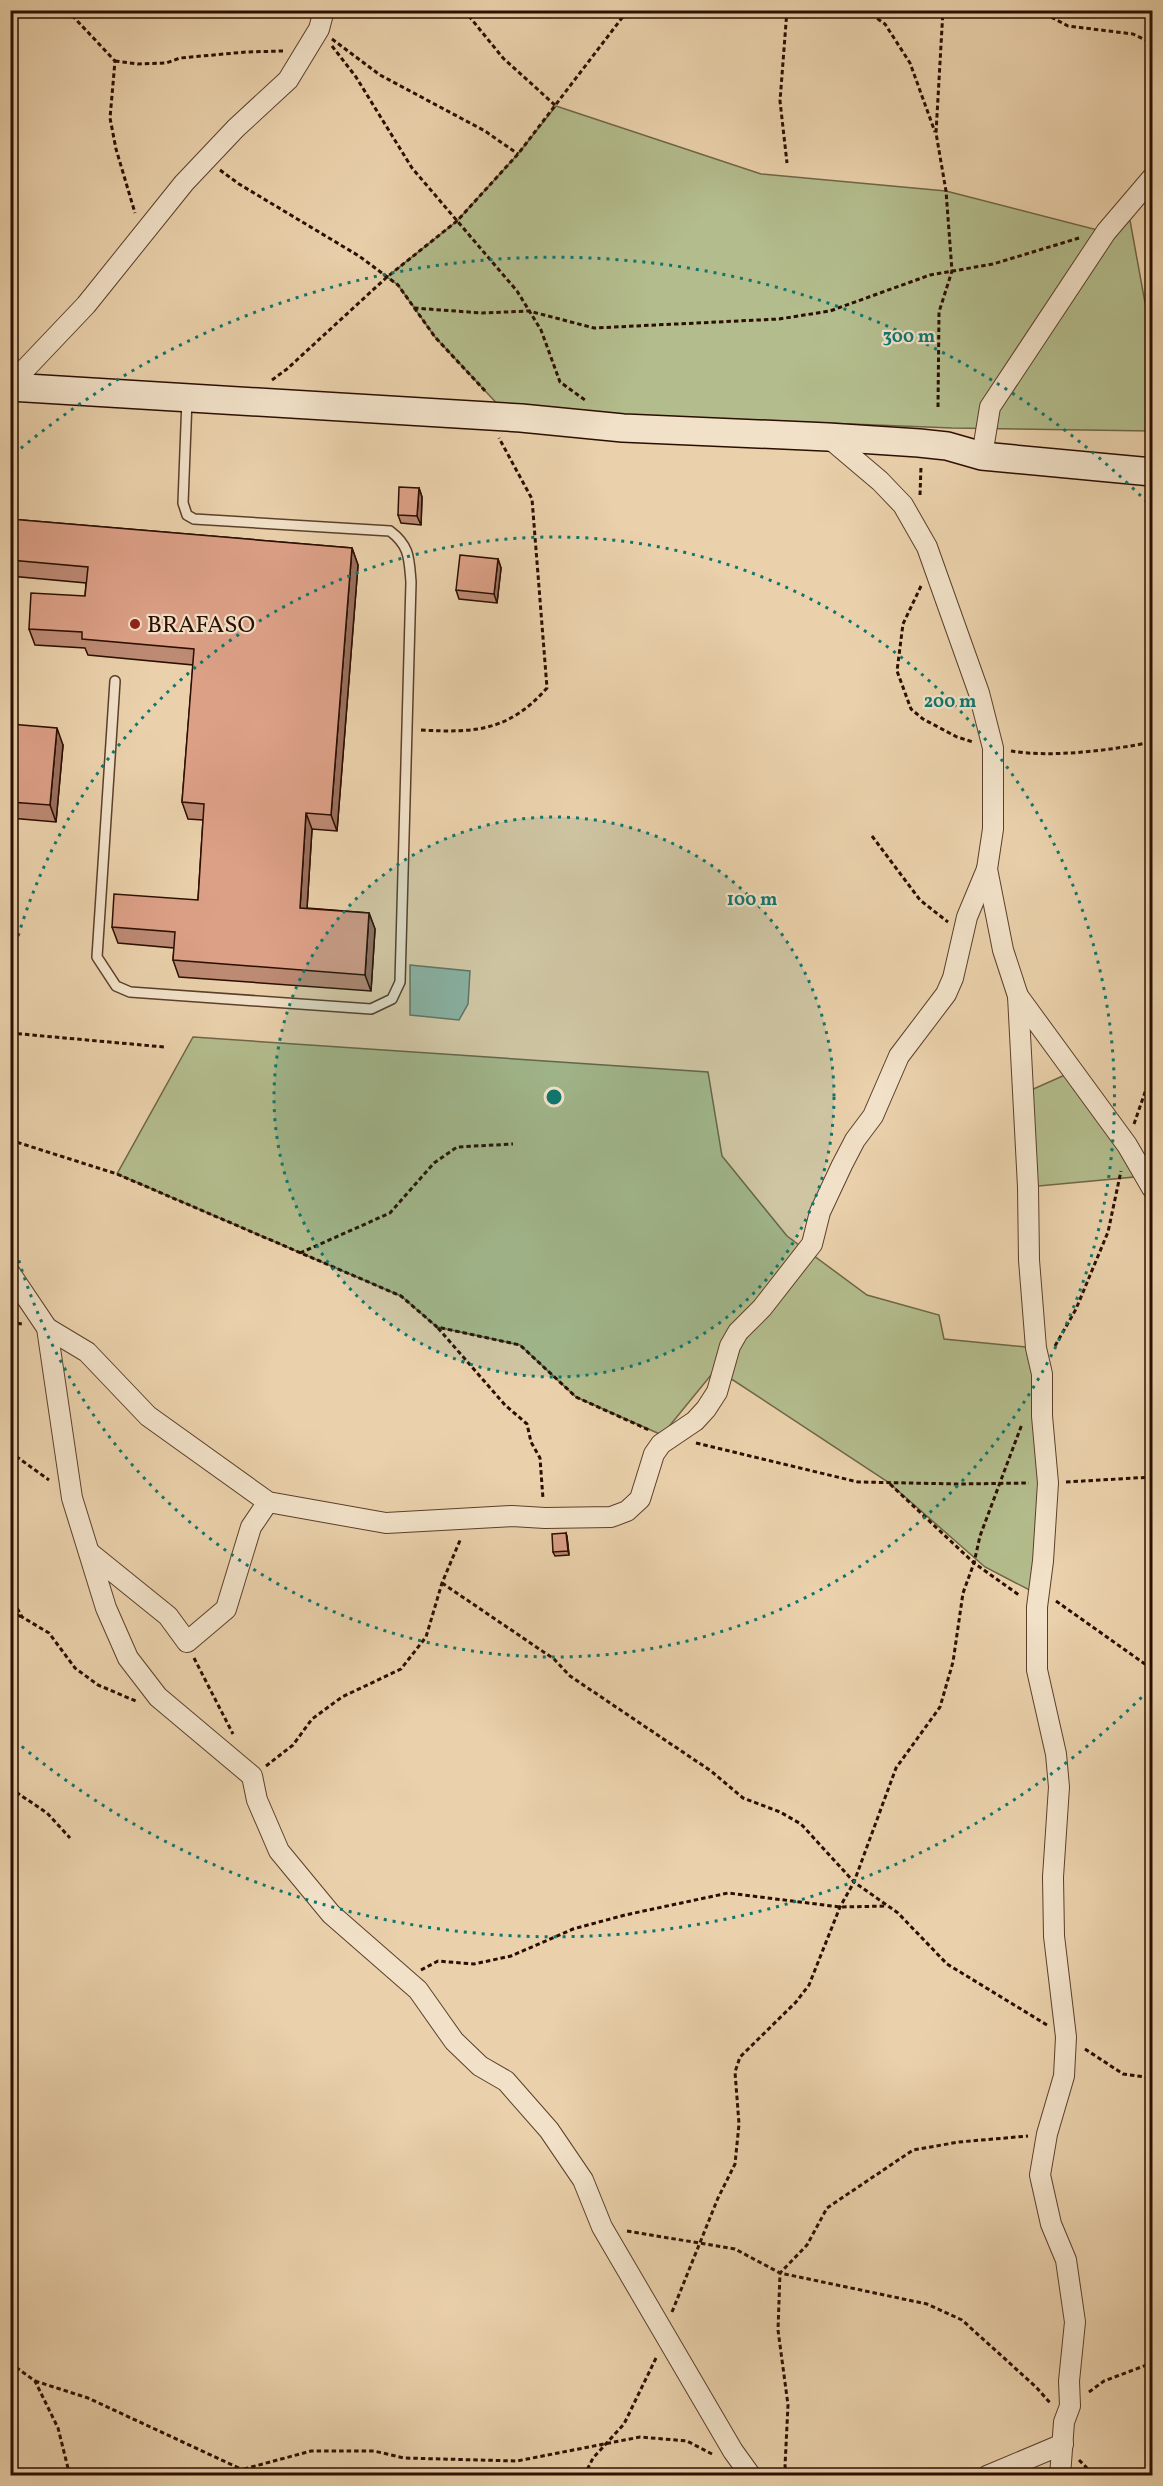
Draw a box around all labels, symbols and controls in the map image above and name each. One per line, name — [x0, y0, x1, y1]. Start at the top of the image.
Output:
text: 300 m — [883, 325, 935, 350]
place label: BRAFASO — [147, 609, 255, 643]
marker: BRAFASO — [128, 617, 142, 631]
text: 200 m — [924, 690, 976, 715]
text: 100 m — [727, 888, 777, 913]
centre of rings — [544, 1087, 564, 1107]

